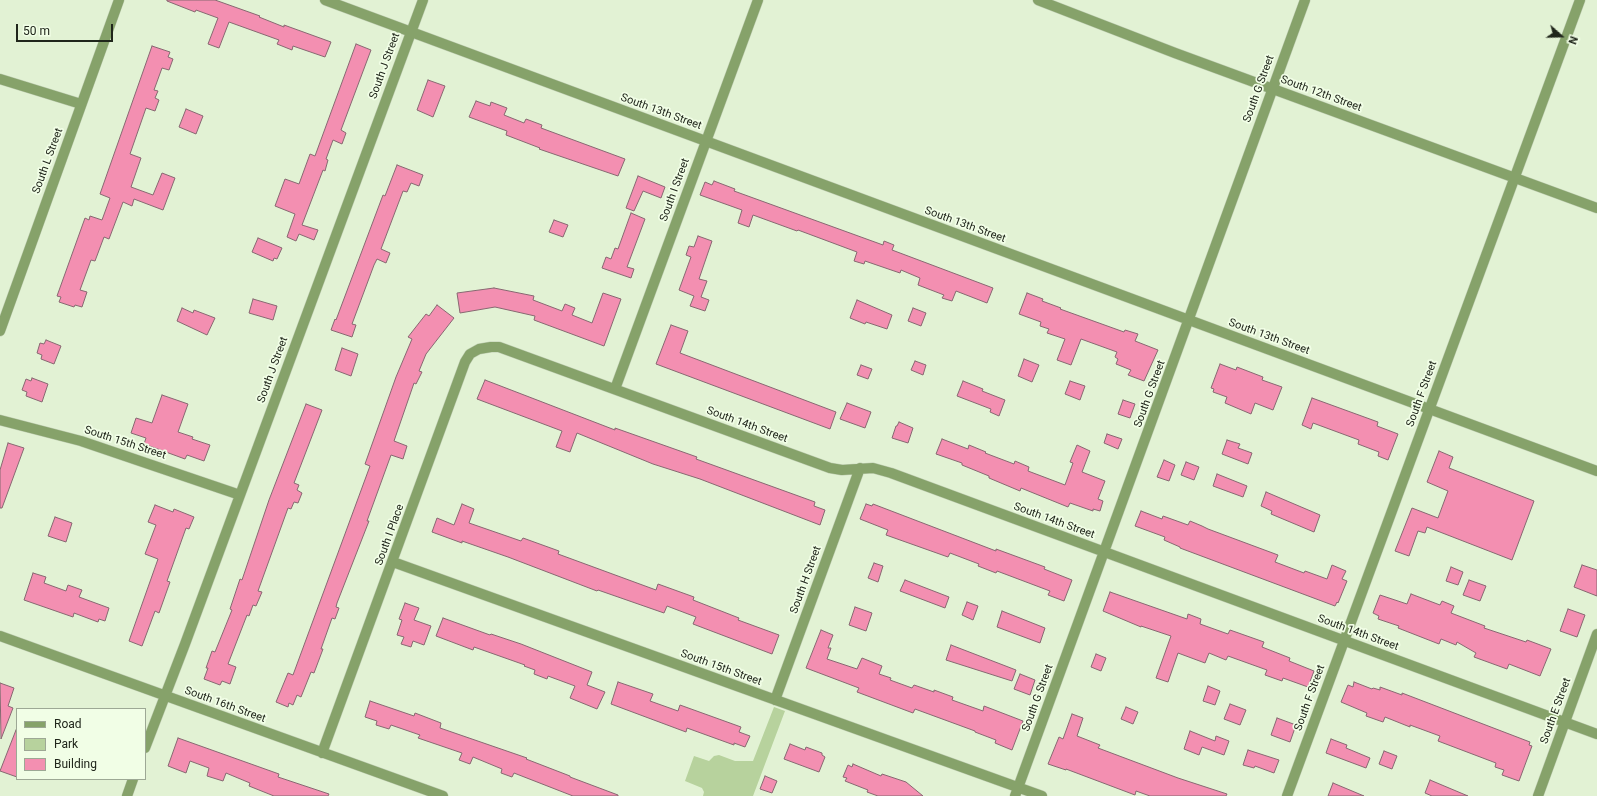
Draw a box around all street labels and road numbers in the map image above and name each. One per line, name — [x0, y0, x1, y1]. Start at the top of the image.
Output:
street label: South J Street — [367, 31, 403, 101]
street label: South G Street — [1241, 54, 1277, 124]
street label: South 12th Street — [1279, 73, 1363, 115]
street label: South 13th Street — [619, 91, 703, 133]
street label: South L Street — [30, 126, 66, 196]
street label: South I Street — [658, 157, 692, 223]
street label: South 13th Street — [923, 204, 1007, 246]
street label: South 13th Street — [1227, 316, 1311, 358]
street label: South J Street — [255, 335, 291, 405]
street label: South G Street — [1132, 359, 1168, 429]
street label: South F Street — [1404, 359, 1440, 429]
street label: South 14th Street — [705, 404, 789, 446]
street label: South 15th Street — [83, 424, 167, 462]
street label: South 14th Street — [1012, 500, 1096, 542]
street label: South I Place — [373, 503, 407, 567]
street label: South H Street — [788, 544, 824, 616]
street label: South 14th Street — [1316, 612, 1400, 654]
street label: South 15th Street — [679, 647, 763, 689]
street label: South G Street — [1020, 663, 1056, 733]
street label: South F Street — [1292, 663, 1328, 733]
street label: South E Street — [1538, 676, 1574, 746]
street label: South 16th Street — [183, 684, 267, 726]

